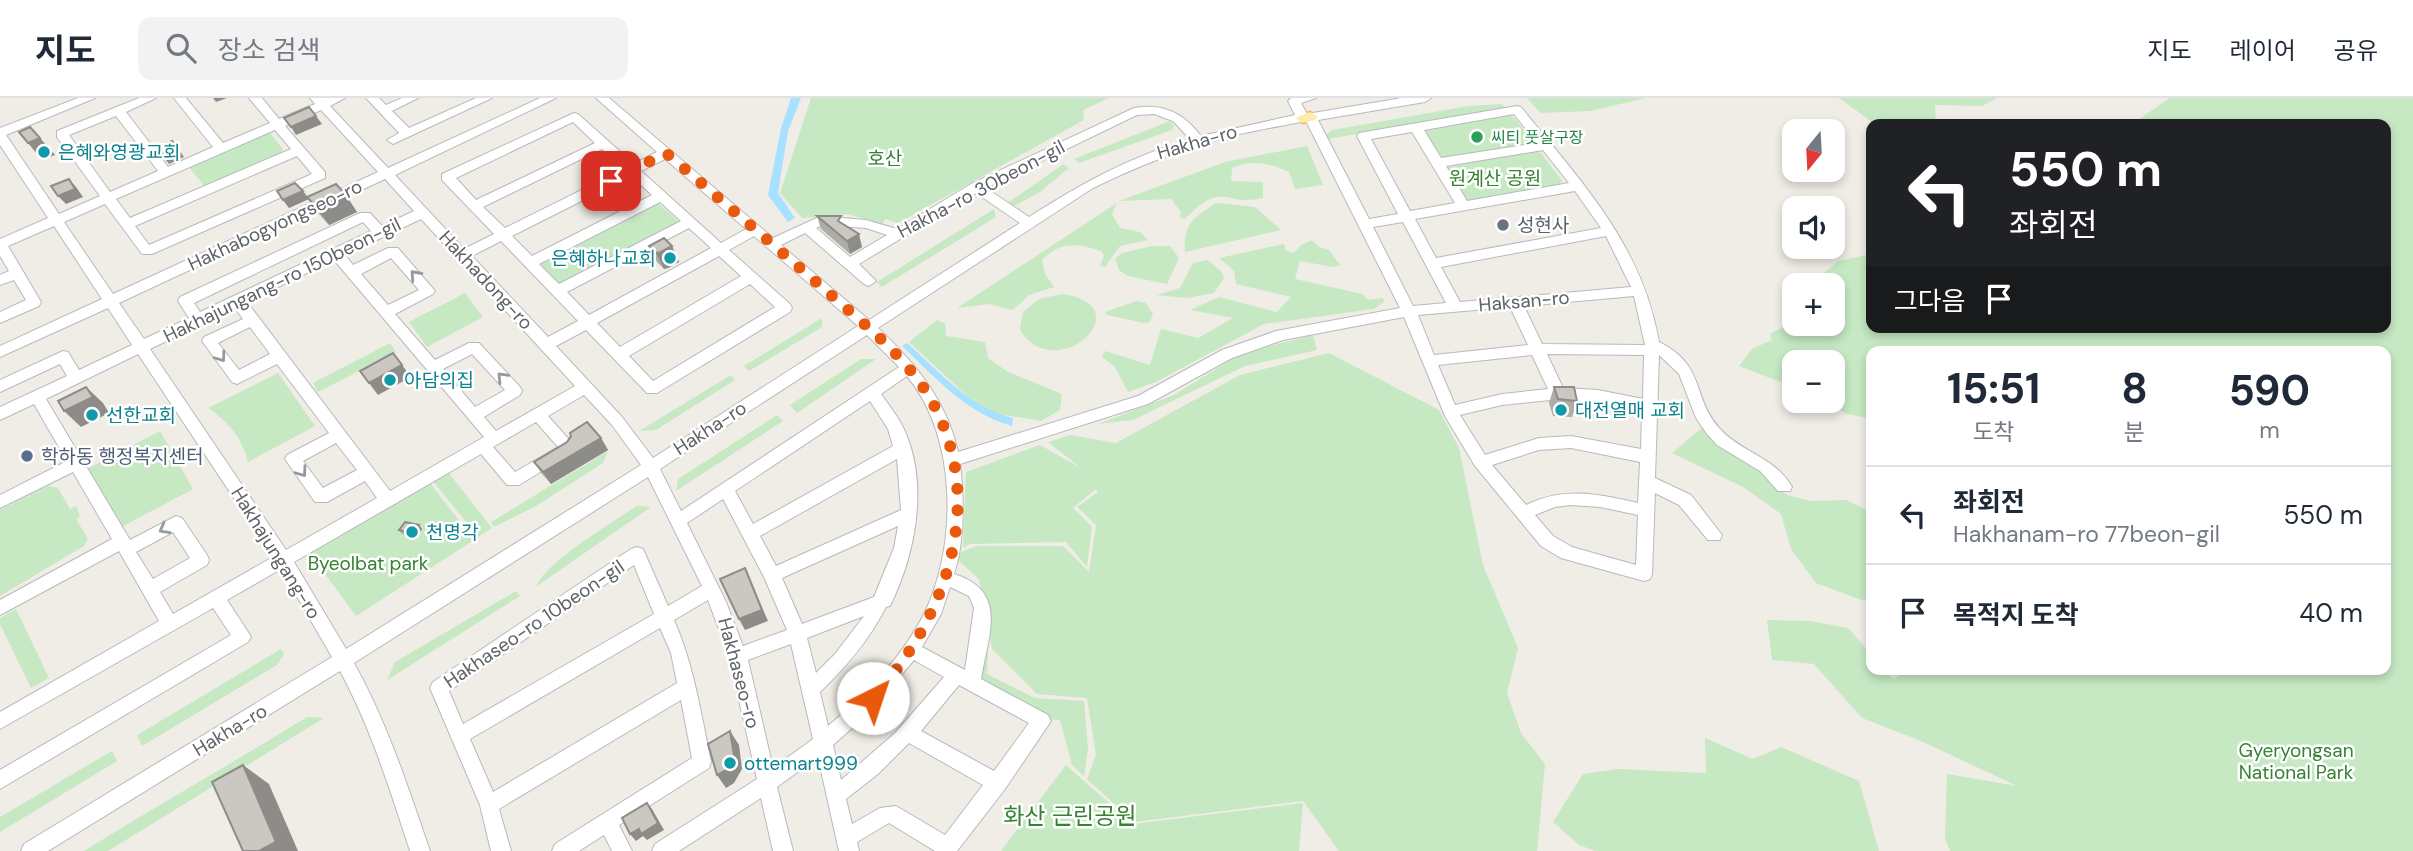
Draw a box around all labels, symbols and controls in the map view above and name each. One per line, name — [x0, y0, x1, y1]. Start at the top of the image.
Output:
search box — [138, 17, 628, 80]
text: 지도 — [35, 29, 96, 72]
icon: search — [162, 29, 200, 67]
text: 장소 검색 — [218, 33, 320, 67]
text: 지도 — [2147, 35, 2192, 66]
text: 레이어 — [2230, 35, 2296, 66]
text: 공유 — [2334, 35, 2378, 66]
street label: Hakha-ro — [1154, 119, 1240, 165]
north arrow — [1782, 119, 1844, 182]
map controls — [1782, 119, 1845, 413]
place label: 씨티 풋살구장 — [1491, 127, 1584, 148]
marker: 씨티 풋살구장 — [1469, 129, 1485, 145]
street label: Hakha-ro 30beon-gil — [893, 134, 1069, 244]
text: 550 m — [2009, 137, 2162, 201]
place label: 은혜와영광교회 — [58, 140, 180, 165]
marker: 은혜와영광교회 — [36, 144, 52, 160]
park label: 호산 — [868, 146, 902, 171]
icon: left — [1894, 147, 1985, 238]
pin — [581, 151, 641, 211]
icon: arrive — [592, 162, 630, 200]
park label: 원계산 공원 — [1449, 166, 1541, 191]
street label: Hakhabogyongseo-ro — [184, 174, 366, 276]
button: sound — [1782, 196, 1845, 259]
text: 좌회전 — [2009, 204, 2097, 246]
street label: Hakhajungang-ro 150beon-gil — [159, 211, 405, 349]
place label: 성현사 — [1517, 213, 1569, 238]
marker: 성현사 — [1495, 217, 1511, 233]
street label: Hakhadong-ro — [434, 225, 538, 335]
place label: 은혜하나교회 — [551, 246, 656, 271]
marker: 은혜하나교회 — [662, 250, 678, 266]
one-way arrow — [410, 271, 423, 284]
button: + — [1782, 273, 1845, 336]
icon: arrive — [1980, 280, 2018, 318]
text: 그다음 — [1894, 284, 1966, 318]
street label: Haksan-ro — [1477, 285, 1571, 317]
one-way arrow — [213, 349, 226, 362]
button: − — [1782, 350, 1845, 413]
text: 15:51 — [1947, 361, 2040, 416]
text: 8 — [2121, 361, 2148, 416]
text: 590 — [2229, 363, 2310, 418]
place label: 아담의집 — [404, 368, 474, 393]
marker: 아담의집 — [382, 372, 398, 388]
one-way arrow — [497, 372, 510, 385]
street label: Hakha-ro — [669, 395, 751, 461]
place label: 대전열매 교회 — [1575, 398, 1685, 423]
marker: 대전열매 교회 — [1553, 402, 1569, 418]
place label: 선한교회 — [106, 403, 176, 428]
marker: 선한교회 — [84, 407, 100, 423]
text: m — [2259, 415, 2280, 445]
text: 도착 — [1972, 417, 2015, 447]
text: 분 — [2124, 417, 2145, 447]
place label: 학하동 행정복지센터 — [41, 444, 203, 469]
marker: 학하동 행정복지센터 — [19, 448, 35, 464]
one-way arrow — [294, 464, 306, 477]
street label: Hakhajungang-ro — [225, 482, 327, 624]
text: 좌회전 — [1953, 485, 2025, 519]
icon: left — [1894, 496, 1932, 534]
text: 550 m — [2283, 498, 2363, 532]
text: Hakhanam-ro 77beon-gil — [1953, 519, 2220, 549]
place label: 천명각 — [426, 520, 479, 545]
one-way arrow — [159, 521, 171, 534]
marker: 천명각 — [404, 524, 420, 540]
park label: Byeolbat park — [308, 551, 429, 576]
street label: Hakhaseo-ro 10beon-gil — [439, 554, 629, 694]
icon: arrive — [1894, 594, 1932, 632]
text: 40 m — [2299, 596, 2363, 630]
text: 목적지 도착 — [1953, 598, 2079, 632]
street label: Hakhaseo-ro — [712, 615, 766, 731]
position arrow — [836, 661, 910, 735]
street label: Hakha-ro — [188, 698, 272, 762]
park label: Gyeryongsan National Park — [2238, 738, 2354, 785]
place label: ottemart999 — [744, 751, 858, 776]
marker: ottemart999 — [722, 755, 738, 771]
park label: 화산 근린공원 — [1003, 801, 1137, 831]

